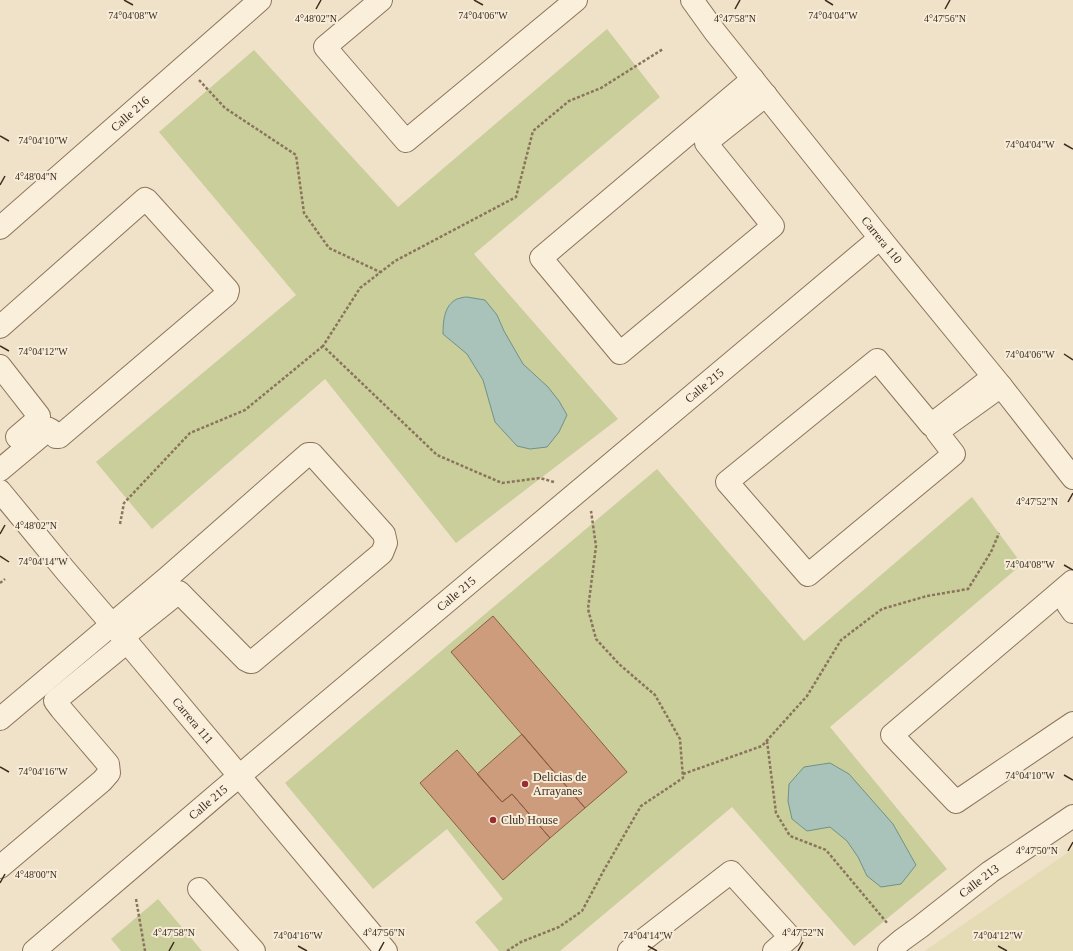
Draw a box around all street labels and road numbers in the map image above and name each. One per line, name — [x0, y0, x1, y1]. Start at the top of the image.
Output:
street label: Calle 216 — [108, 93, 152, 134]
street label: Carrera 110 — [859, 214, 905, 266]
street label: Calle 215 — [682, 365, 727, 406]
street label: Calle 215 — [434, 574, 478, 614]
street label: Carrera 111 — [170, 695, 216, 747]
street label: Calle 215 — [186, 782, 230, 823]
street label: Calle 213 — [956, 861, 1001, 901]

